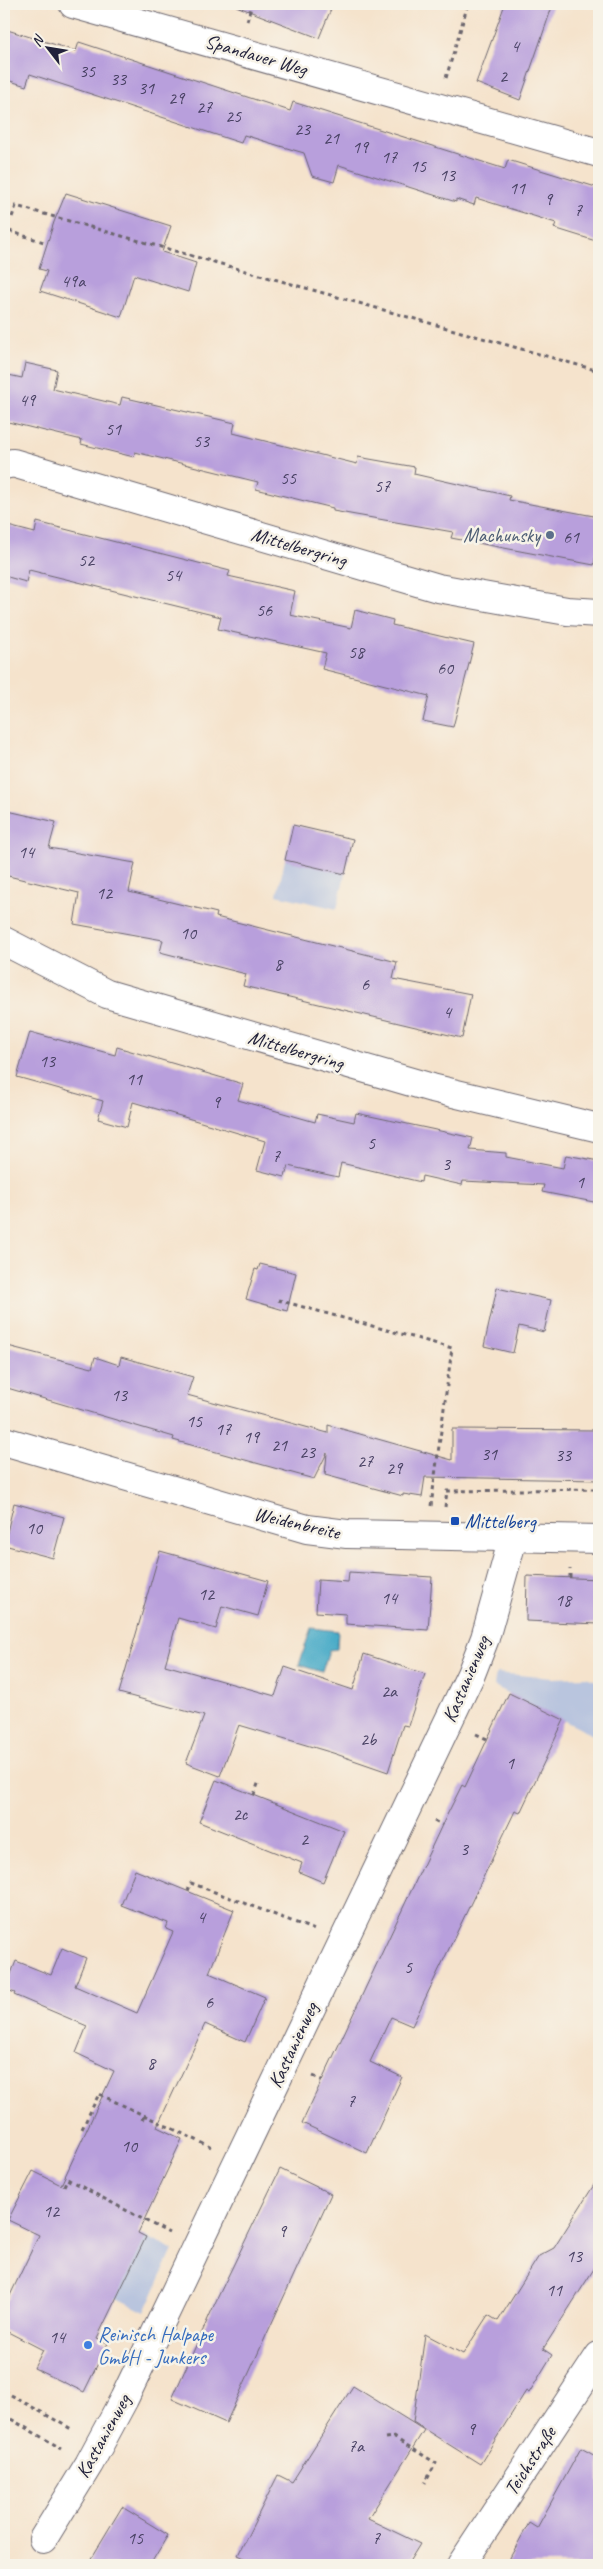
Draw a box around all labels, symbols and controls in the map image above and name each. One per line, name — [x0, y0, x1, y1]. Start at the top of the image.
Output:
north arrow — [22, 22, 72, 72]
street label: Spandauer Weg — [202, 29, 312, 82]
text: N — [28, 31, 48, 50]
house number: 4 — [511, 35, 521, 57]
house number: 35 — [79, 60, 96, 82]
house number: 2 — [499, 65, 509, 87]
house number: 33 — [110, 68, 128, 90]
house number: 31 — [138, 77, 155, 99]
house number: 29 — [168, 87, 186, 109]
house number: 27 — [196, 96, 213, 118]
house number: 25 — [225, 105, 242, 127]
house number: 23 — [294, 118, 312, 140]
house number: 21 — [323, 127, 340, 149]
house number: 19 — [352, 136, 370, 158]
house number: 17 — [381, 146, 398, 168]
house number: 15 — [410, 155, 427, 177]
house number: 13 — [439, 164, 457, 186]
house number: 11 — [509, 177, 526, 199]
house number: 9 — [544, 188, 554, 210]
house number: 7 — [574, 199, 583, 221]
house number: 49a — [61, 270, 86, 292]
house number: 49 — [19, 389, 37, 411]
house number: 51 — [105, 418, 122, 440]
house number: 53 — [193, 430, 211, 452]
house number: 55 — [280, 467, 297, 489]
house number: 57 — [374, 475, 391, 497]
street label: Mittelbergring — [248, 521, 351, 573]
place label: Machunsky — [463, 523, 542, 548]
house number: 61 — [563, 526, 580, 548]
marker: Machunsky — [544, 529, 556, 541]
house number: 52 — [78, 549, 96, 571]
house number: 54 — [165, 564, 183, 586]
house number: 56 — [256, 599, 273, 621]
house number: 58 — [348, 641, 366, 663]
house number: 60 — [437, 657, 455, 679]
house number: 14 — [18, 841, 36, 863]
house number: 12 — [96, 882, 114, 904]
house number: 10 — [180, 922, 198, 944]
house number: 8 — [274, 953, 284, 975]
house number: 6 — [361, 973, 370, 995]
house number: 4 — [443, 1001, 453, 1023]
street label: Mittelbergring — [245, 1024, 348, 1076]
house number: 13 — [39, 1050, 57, 1072]
house number: 11 — [126, 1068, 143, 1090]
house number: 9 — [212, 1091, 222, 1113]
house number: 5 — [367, 1132, 376, 1154]
house number: 7 — [272, 1145, 281, 1167]
house number: 3 — [442, 1153, 452, 1175]
house number: 1 — [576, 1171, 585, 1193]
house number: 13 — [111, 1384, 129, 1406]
house number: 15 — [186, 1410, 203, 1432]
house number: 17 — [215, 1418, 232, 1440]
house number: 19 — [243, 1426, 261, 1448]
house number: 21 — [271, 1434, 288, 1456]
house number: 23 — [299, 1441, 317, 1463]
house number: 31 — [481, 1443, 498, 1465]
house number: 33 — [555, 1444, 573, 1466]
house number: 27 — [357, 1450, 374, 1472]
house number: 29 — [386, 1457, 404, 1479]
street label: Weidenbreite — [252, 1501, 344, 1545]
place label: Mittelberg — [465, 1509, 538, 1534]
marker: Mittelberg — [449, 1515, 461, 1527]
house number: 10 — [26, 1517, 44, 1539]
house number: 12 — [198, 1583, 216, 1605]
house number: 14 — [381, 1587, 399, 1609]
house number: 18 — [555, 1589, 573, 1611]
street label: Kastanienweg — [437, 1630, 496, 1726]
house number: 2a — [381, 1680, 398, 1702]
house number: 2b — [360, 1728, 377, 1750]
house number: 1 — [506, 1752, 515, 1774]
house number: 2c — [233, 1803, 249, 1825]
house number: 2 — [300, 1828, 310, 1850]
house number: 3 — [460, 1838, 470, 1860]
house number: 4 — [197, 1906, 207, 1928]
house number: 5 — [404, 1956, 413, 1978]
house number: 6 — [205, 1991, 214, 2013]
street label: Kastanienweg — [262, 1997, 324, 2092]
house number: 8 — [147, 2052, 157, 2074]
house number: 7 — [347, 2090, 356, 2112]
house number: 10 — [121, 2135, 139, 2157]
house number: 12 — [43, 2200, 61, 2222]
house number: 9 — [278, 2220, 288, 2242]
house number: 13 — [566, 2245, 584, 2267]
house number: 11 — [546, 2279, 563, 2301]
place label: Reinisch Halpape GmbH - Junkers — [98, 2322, 214, 2370]
house number: 14 — [49, 2326, 67, 2348]
marker: Reinisch Halpape GmbH - Junkers — [82, 2339, 94, 2351]
street label: Kastanienweg — [70, 2388, 137, 2482]
house number: 9 — [467, 2418, 477, 2440]
street label: Teichstraße — [499, 2421, 562, 2500]
house number: 7a — [348, 2435, 365, 2457]
house number: 15 — [127, 2527, 144, 2549]
house number: 7 — [372, 2527, 381, 2549]

